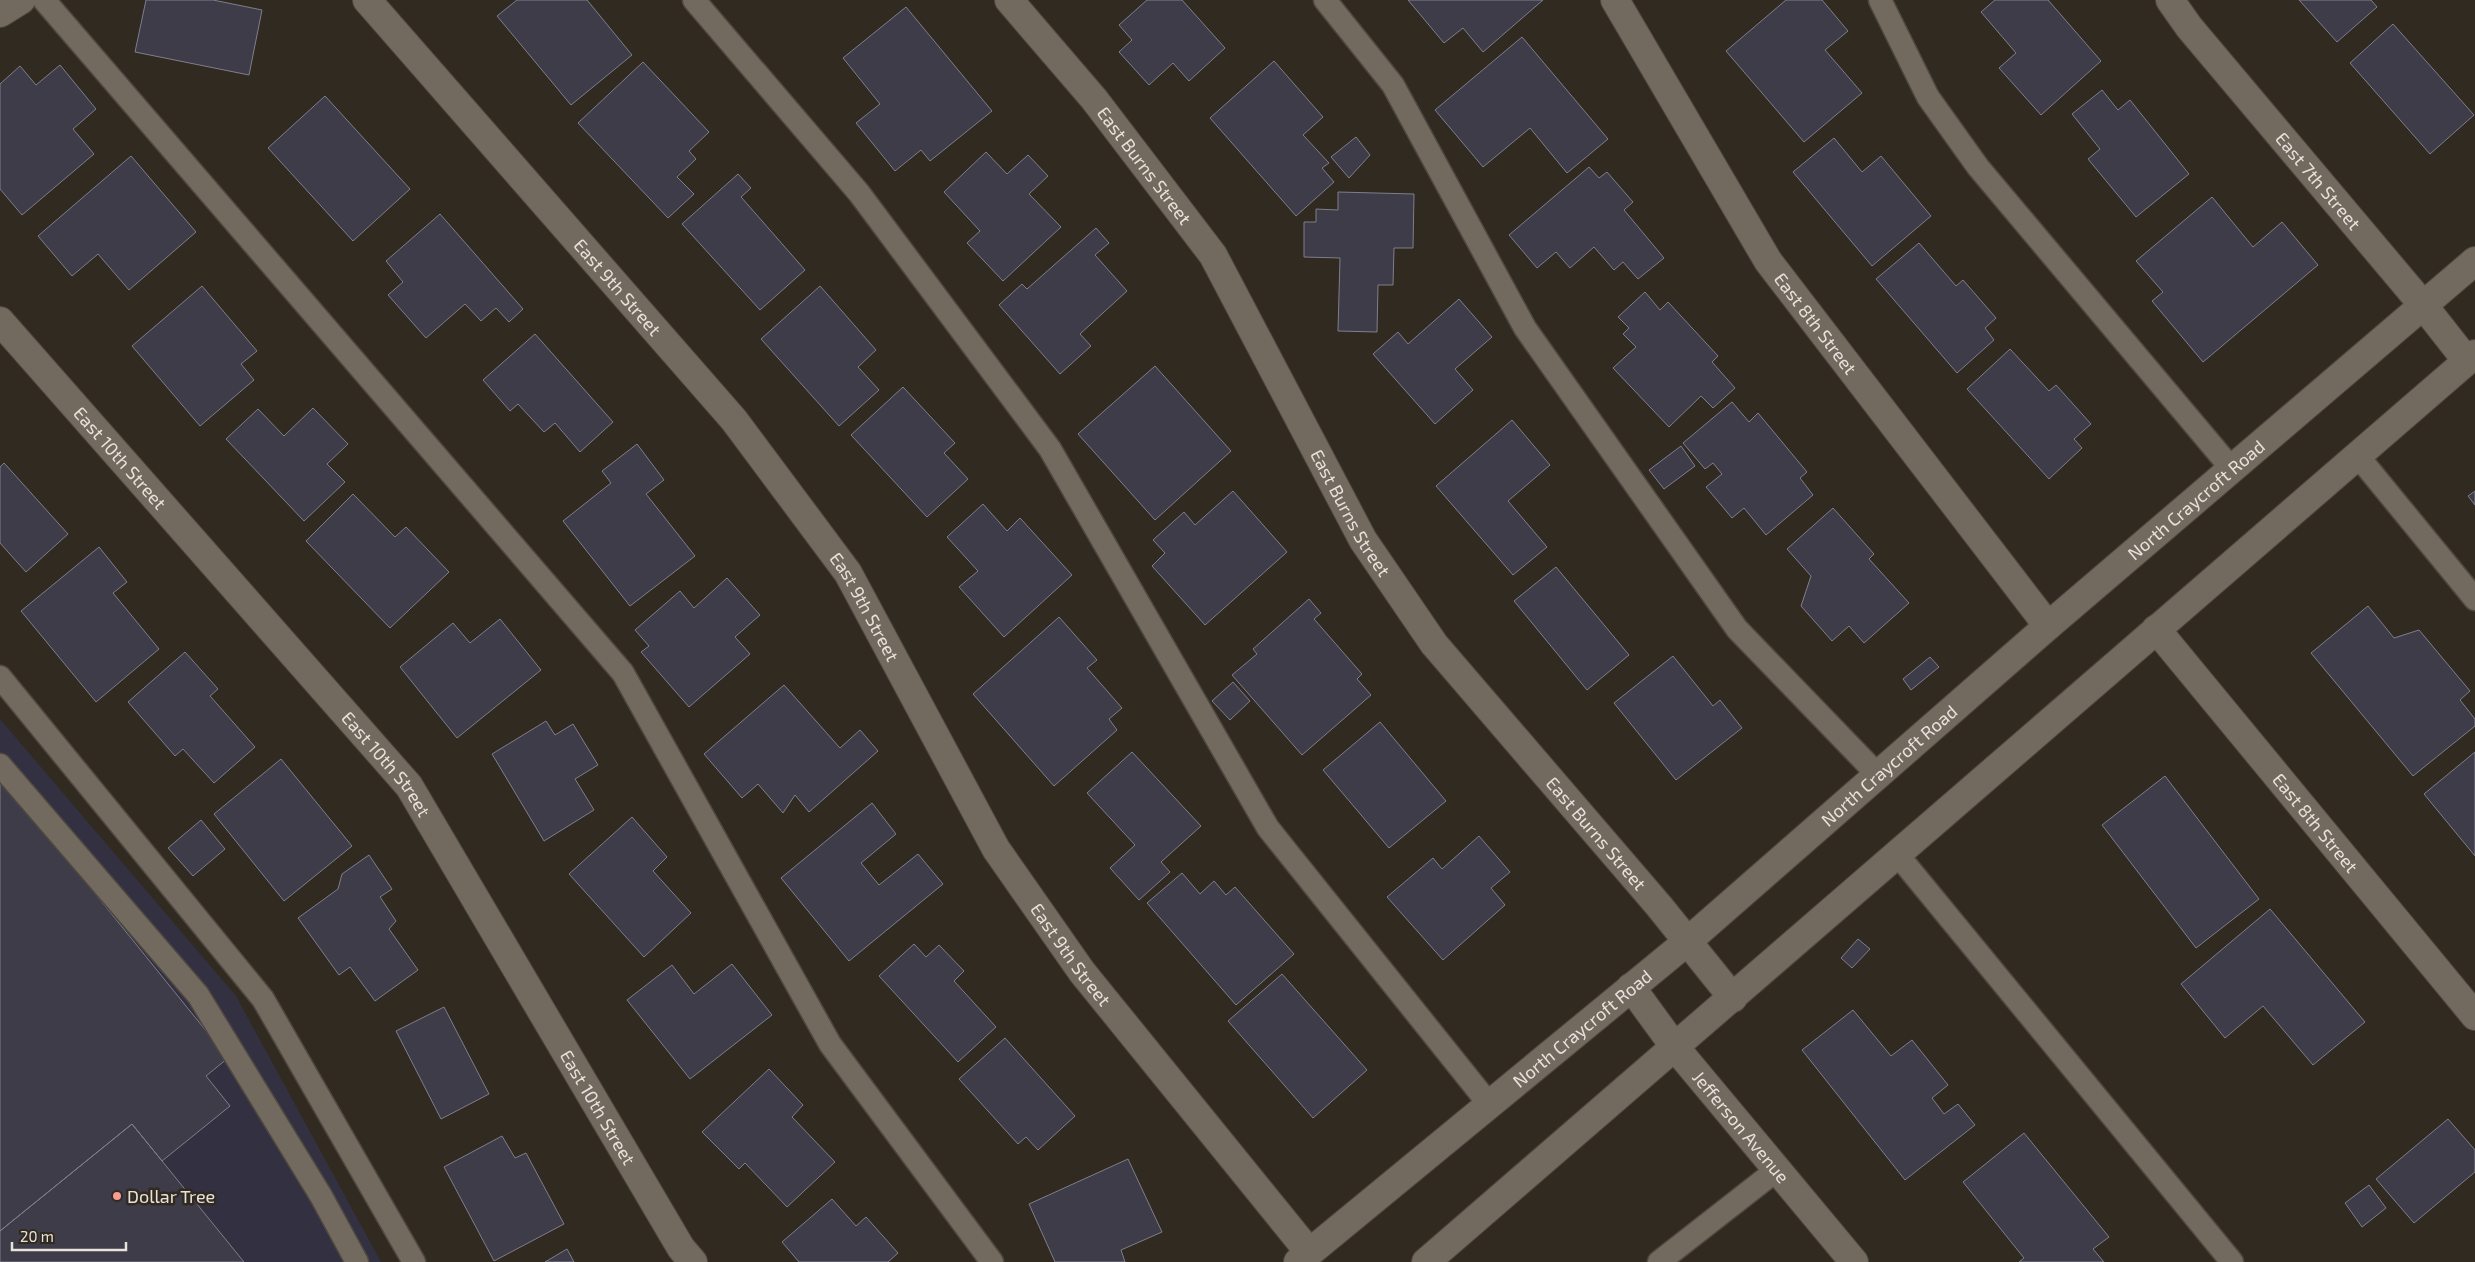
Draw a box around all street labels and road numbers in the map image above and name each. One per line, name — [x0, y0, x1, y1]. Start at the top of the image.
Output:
street label: East Burns Street — [1093, 102, 1197, 229]
street label: East 7th Street — [2271, 128, 2366, 234]
street label: East 9th Street — [569, 234, 666, 340]
street label: East 8th Street — [1770, 268, 1862, 379]
street label: East 10th Street — [69, 402, 171, 514]
street label: North Craycroft Road — [2123, 435, 2269, 564]
street label: East Burns Street — [1306, 446, 1396, 581]
street label: East 9th Street — [825, 548, 904, 665]
street label: North Craycroft Road — [1816, 700, 1961, 831]
street label: East 10th Street — [337, 707, 436, 821]
street label: East 8th Street — [2268, 768, 2363, 877]
street label: East Burns Street — [1542, 772, 1651, 894]
street label: East 9th Street — [1026, 899, 1116, 1010]
street label: North Craycroft Road — [1508, 965, 1656, 1092]
street label: East 10th Street — [556, 1046, 640, 1169]
street label: Jefferson Avenue — [1688, 1066, 1794, 1187]

